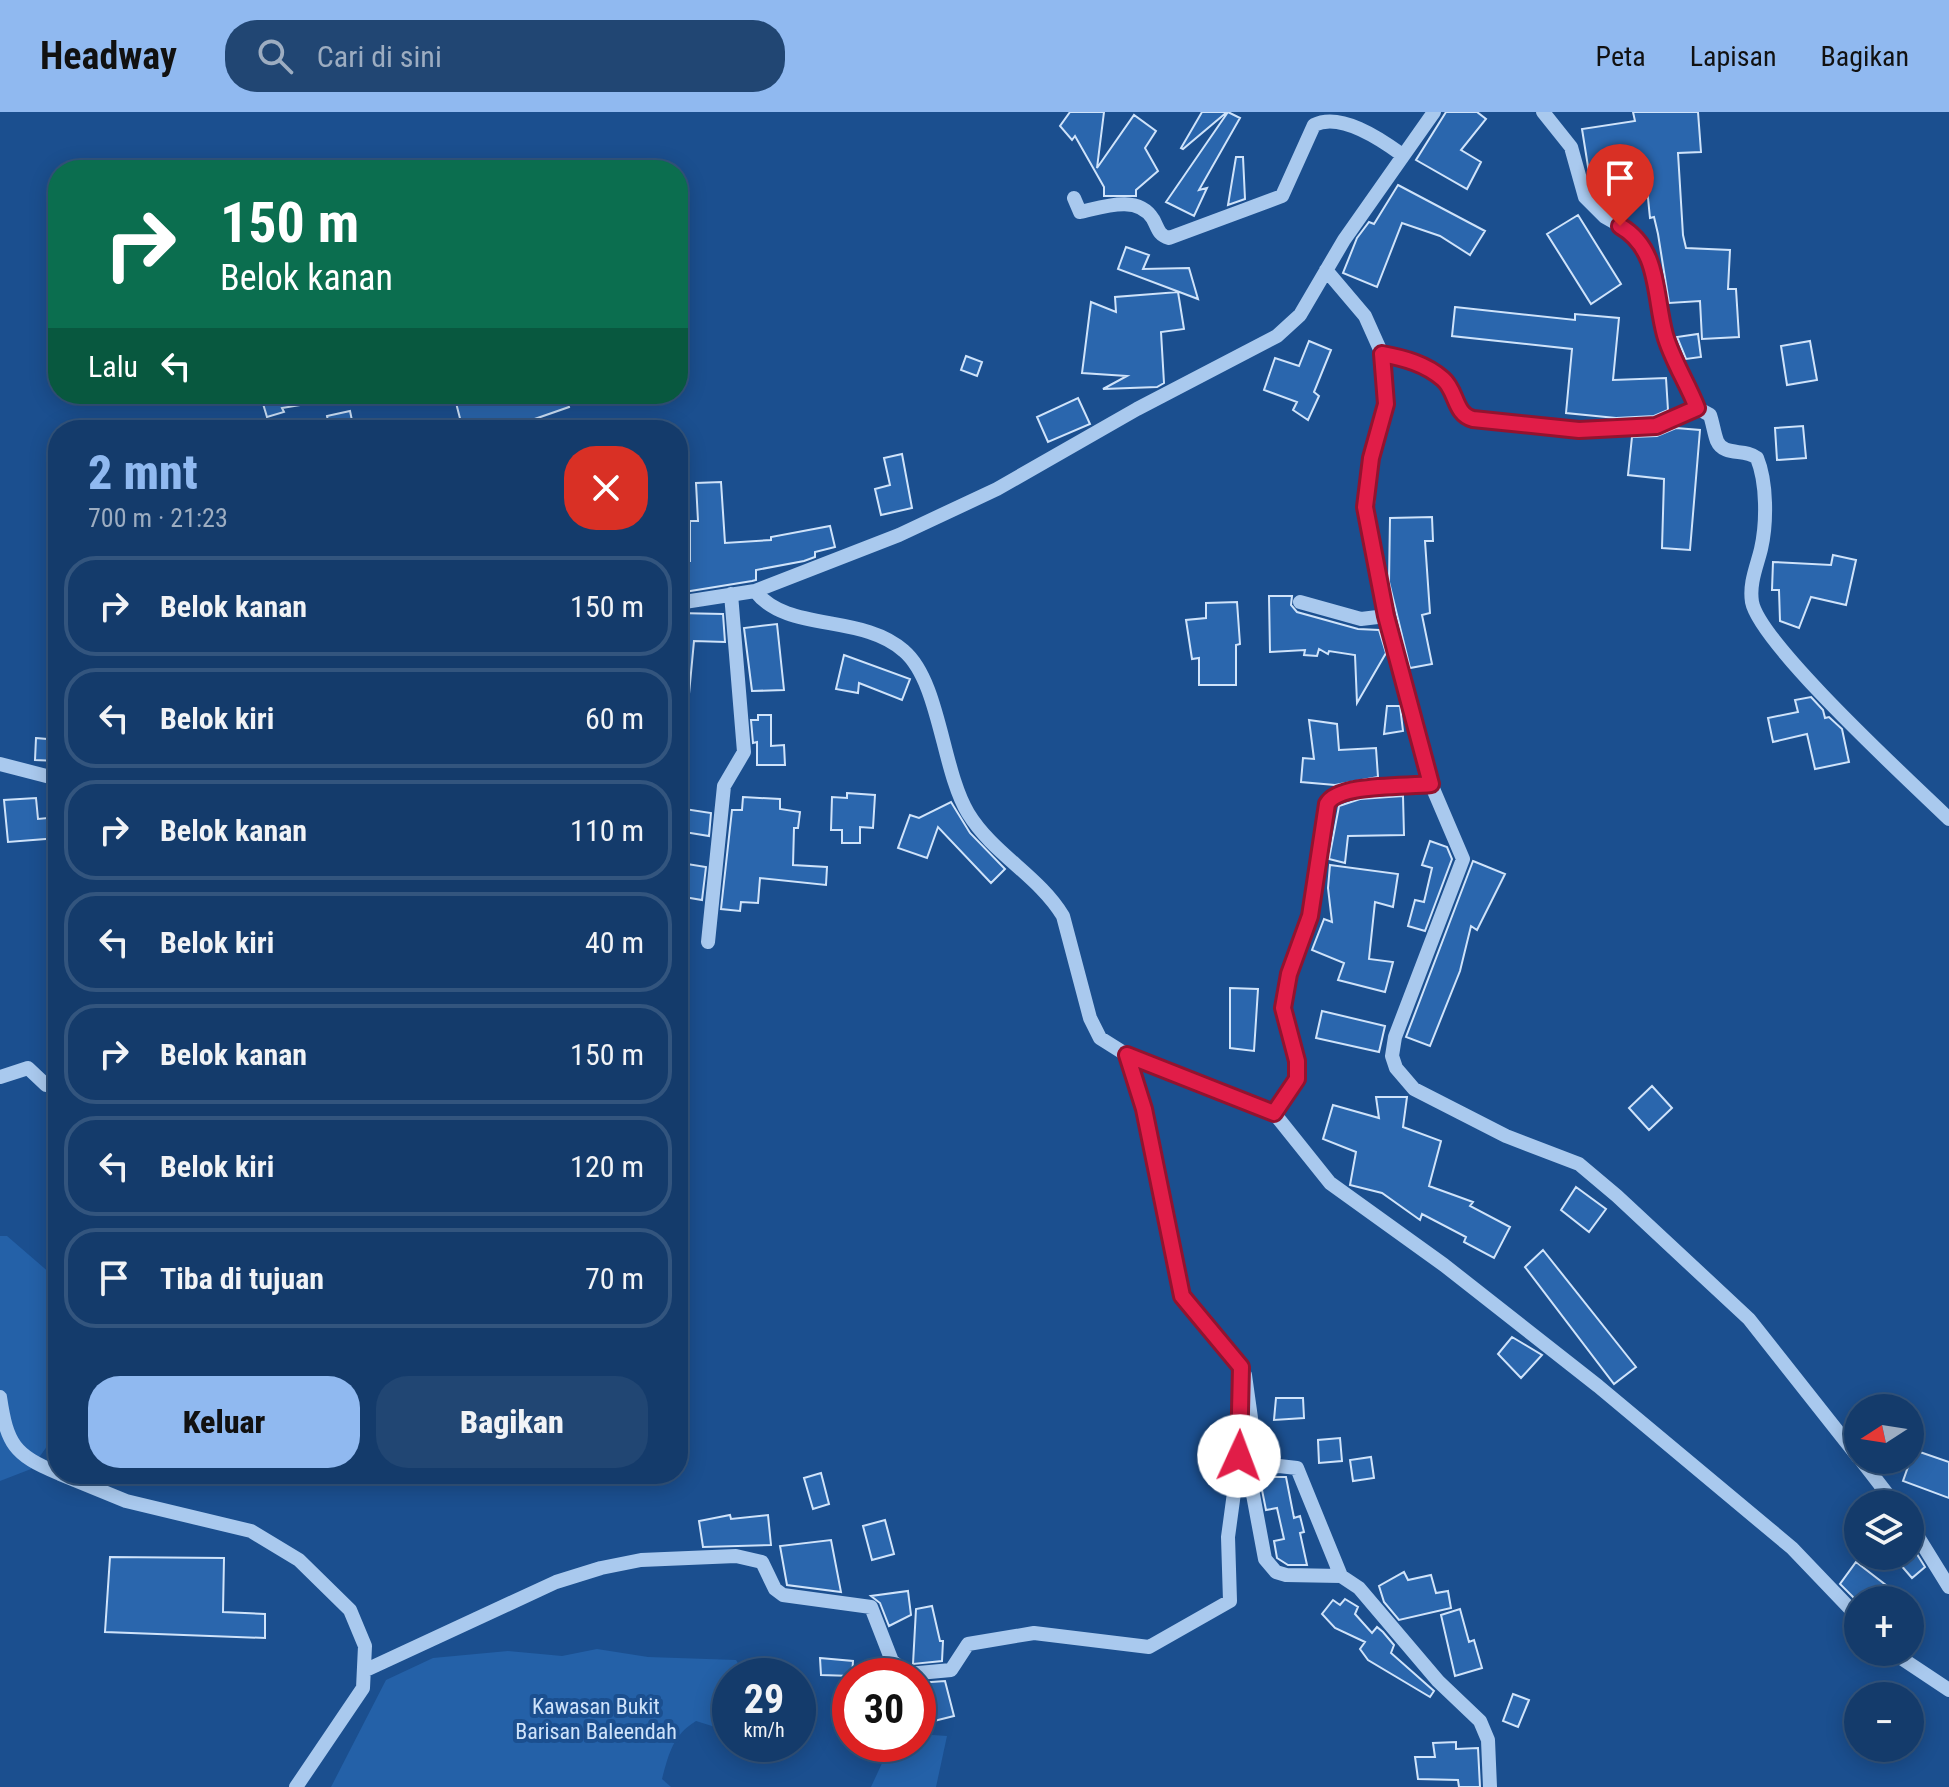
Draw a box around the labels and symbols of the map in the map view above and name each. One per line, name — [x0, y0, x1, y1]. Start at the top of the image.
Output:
pin — [1586, 144, 1654, 226]
north arrow — [1844, 1394, 1924, 1474]
position arrow — [1197, 1414, 1281, 1498]
speed limit sign: 30 — [832, 1658, 936, 1762]
park label: Kawasan Bukit Barisan Baleendah — [515, 1694, 677, 1744]

